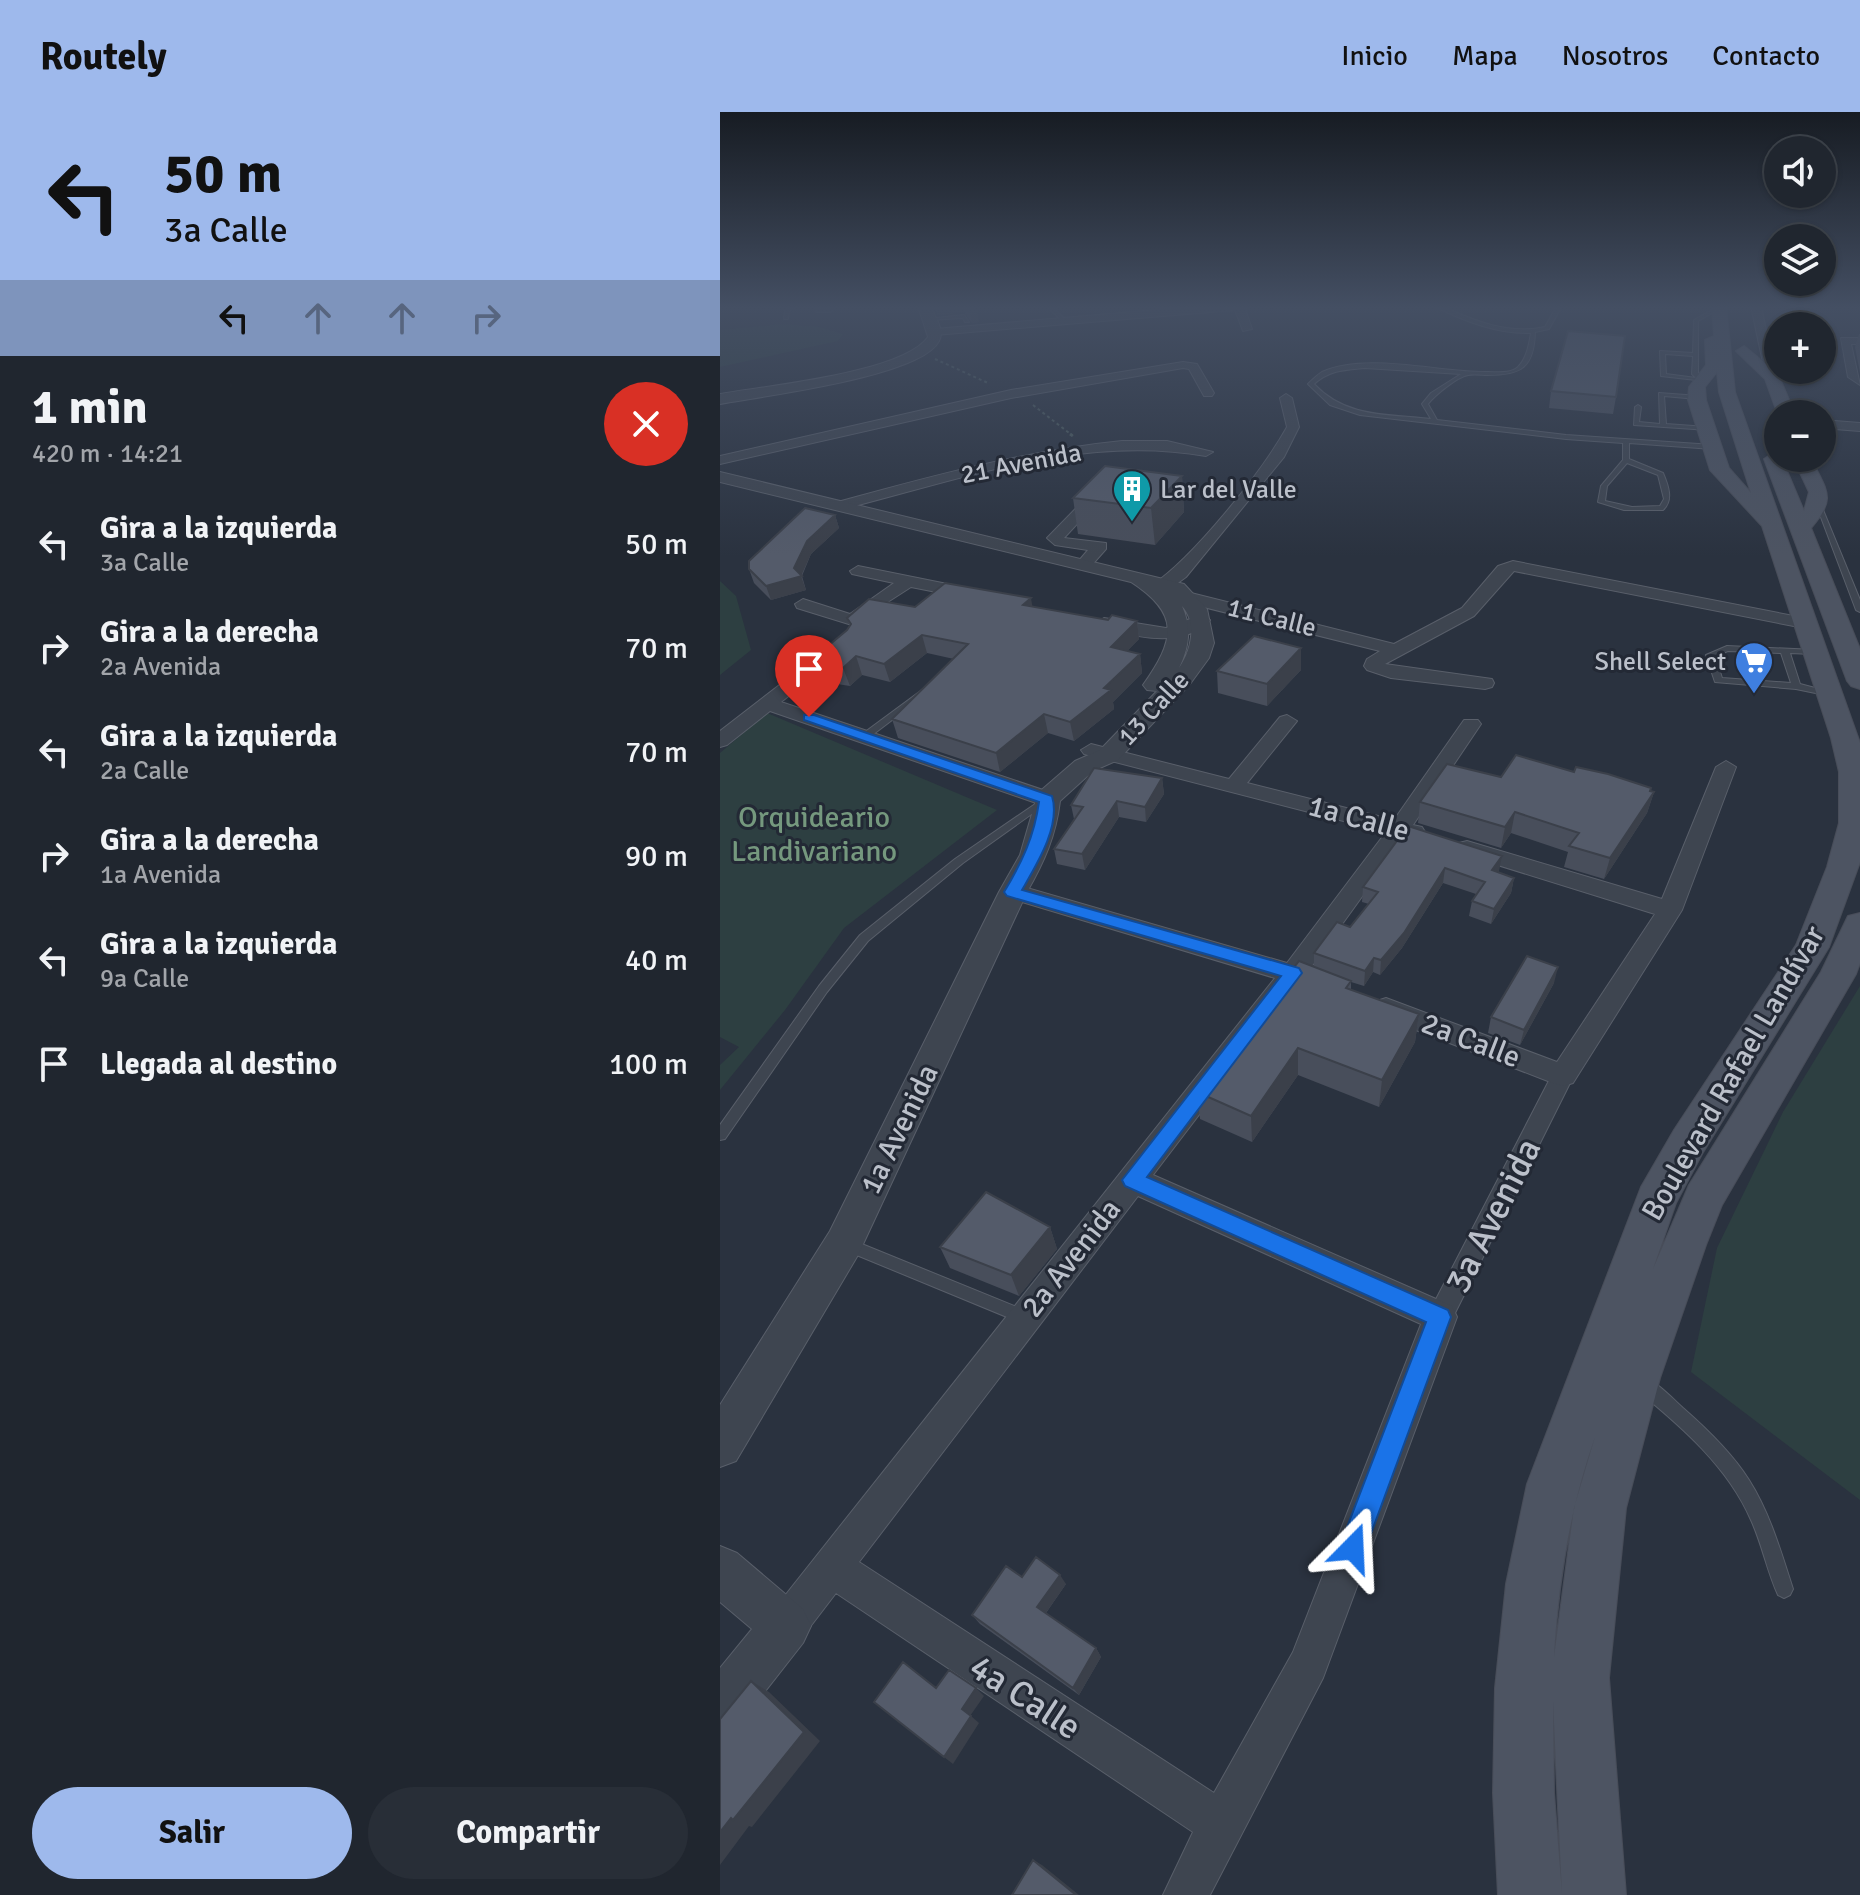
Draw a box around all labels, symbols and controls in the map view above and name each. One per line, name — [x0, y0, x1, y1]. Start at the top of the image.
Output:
text: Routely — [40, 33, 167, 80]
text: Inicio — [1341, 39, 1408, 73]
text: Mapa — [1452, 39, 1518, 73]
text: Nosotros — [1562, 39, 1668, 73]
text: Contacto — [1712, 39, 1820, 73]
map controls — [1764, 136, 1836, 472]
button: sound — [1764, 136, 1836, 208]
text: 50 m — [164, 139, 282, 208]
icon: left — [32, 144, 136, 248]
text: 3a Calle — [164, 208, 288, 253]
button: layers — [1764, 224, 1836, 296]
icon: left — [212, 296, 256, 340]
icon: ahead — [296, 296, 340, 340]
icon: ahead — [380, 296, 424, 340]
icon: right — [464, 296, 508, 340]
button: + — [1764, 312, 1836, 384]
text: 1 min — [32, 378, 148, 437]
button: close — [604, 382, 688, 466]
button: − — [1764, 400, 1836, 472]
street label: 21 Avenida — [958, 437, 1084, 491]
text: 420 m · 14:21 — [32, 438, 183, 470]
building icon: Lar del Valle — [1111, 468, 1153, 523]
place label: Lar del Valle — [1160, 474, 1297, 506]
text: Gira a la izquierda — [100, 510, 337, 547]
icon: left — [32, 522, 76, 566]
text: 50 m — [625, 526, 688, 563]
text: 3a Calle — [100, 547, 189, 579]
street label: 11 Calle — [1224, 592, 1319, 644]
text: Gira a la derecha — [100, 614, 319, 651]
icon: right — [32, 626, 76, 670]
text: 70 m — [625, 630, 688, 667]
pin — [775, 635, 843, 717]
supermarket icon: Shell Select — [1733, 640, 1775, 695]
place label: Shell Select — [1594, 646, 1726, 678]
icon: arrive — [787, 647, 831, 691]
text: 2a Avenida — [100, 651, 221, 683]
street label: 13 Calle — [1111, 665, 1196, 753]
text: Gira a la izquierda — [100, 718, 337, 755]
icon: left — [32, 730, 76, 774]
text: 70 m — [625, 734, 688, 771]
text: 2a Calle — [100, 755, 189, 787]
street label: 1a Calle — [1304, 787, 1413, 850]
park label: Orquideario Landivariano — [731, 799, 897, 870]
text: Gira a la derecha — [100, 822, 319, 859]
icon: right — [32, 834, 76, 878]
text: 90 m — [625, 838, 688, 875]
text: 1a Avenida — [100, 859, 221, 891]
street label: Boulevard Rafael Landívar — [1634, 919, 1833, 1227]
text: Gira a la izquierda — [100, 926, 337, 963]
icon: left — [32, 938, 76, 982]
text: 40 m — [625, 942, 688, 979]
text: 9a Calle — [100, 963, 189, 995]
street label: 2a Calle — [1416, 1005, 1526, 1076]
icon: arrive — [32, 1042, 76, 1086]
text: Llegada al destino — [100, 1046, 337, 1083]
text: 100 m — [609, 1046, 688, 1083]
street label: 1a Avenida — [852, 1058, 947, 1200]
street label: 3a Avenida — [1435, 1131, 1551, 1301]
street label: 2a Avenida — [1014, 1192, 1129, 1325]
position arrow — [1311, 1506, 1395, 1590]
street label: 4a Calle — [961, 1645, 1089, 1750]
button: Salir — [32, 1787, 352, 1879]
button: Compartir — [368, 1787, 688, 1879]

